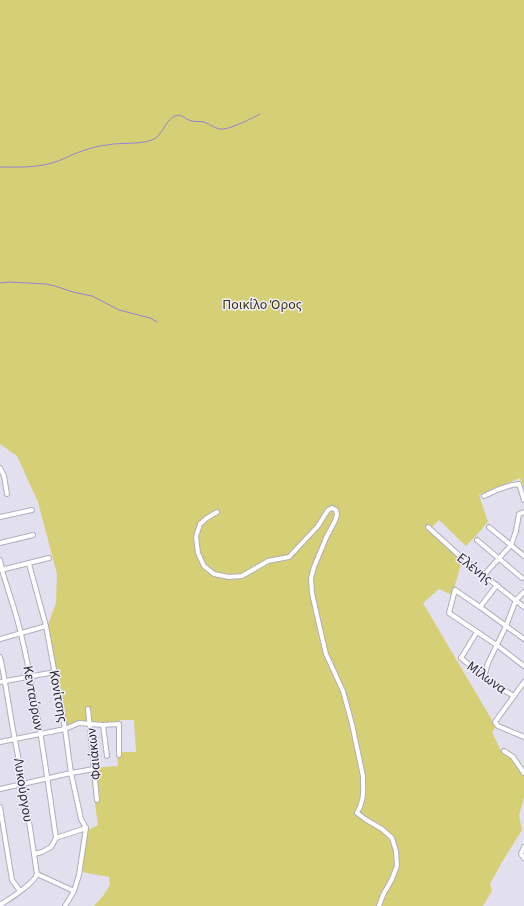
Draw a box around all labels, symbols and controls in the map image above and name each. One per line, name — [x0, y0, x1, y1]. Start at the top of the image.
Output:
park label: Ποικίλο Όρος — [222, 295, 302, 315]
street label: Ελένης — [452, 548, 497, 589]
street label: Μίλωνα — [462, 657, 510, 699]
street label: Κενταύρων — [17, 664, 49, 733]
street label: Κονίτσης — [44, 668, 72, 724]
street label: Φαιάκων — [81, 726, 107, 781]
street label: Λυκούργου — [8, 757, 38, 824]

